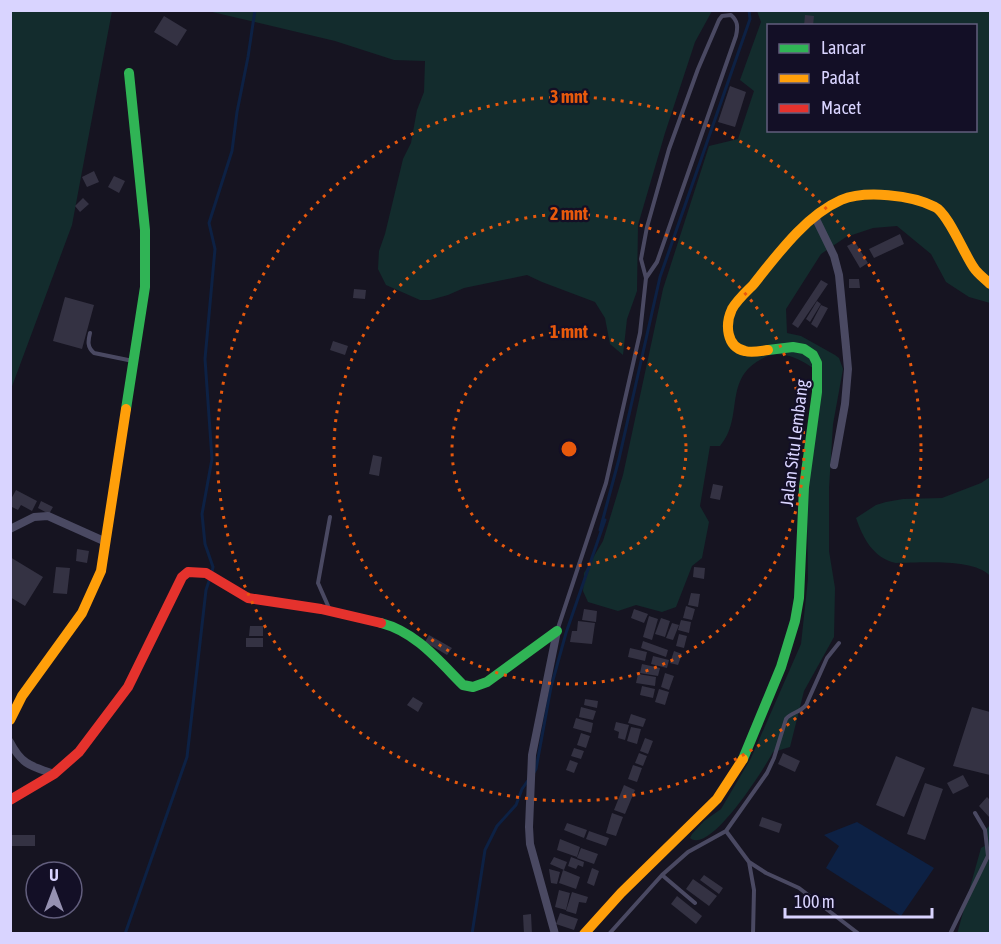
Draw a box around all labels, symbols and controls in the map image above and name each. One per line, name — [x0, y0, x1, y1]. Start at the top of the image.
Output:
legend — [767, 24, 977, 132]
text: Lancar — [821, 37, 866, 58]
text: Padat — [821, 67, 860, 88]
text: 3 mnt — [550, 86, 589, 107]
text: Macet — [821, 97, 861, 118]
text: 2 mnt — [550, 203, 589, 224]
text: 1 mnt — [550, 321, 589, 342]
street label: Jalan Situ Lembang — [776, 378, 812, 508]
centre of rings — [559, 439, 579, 459]
north arrow — [24, 860, 84, 920]
text: U — [49, 866, 59, 884]
scale bar — [785, 881, 932, 919]
text: 100 m — [794, 891, 835, 912]

